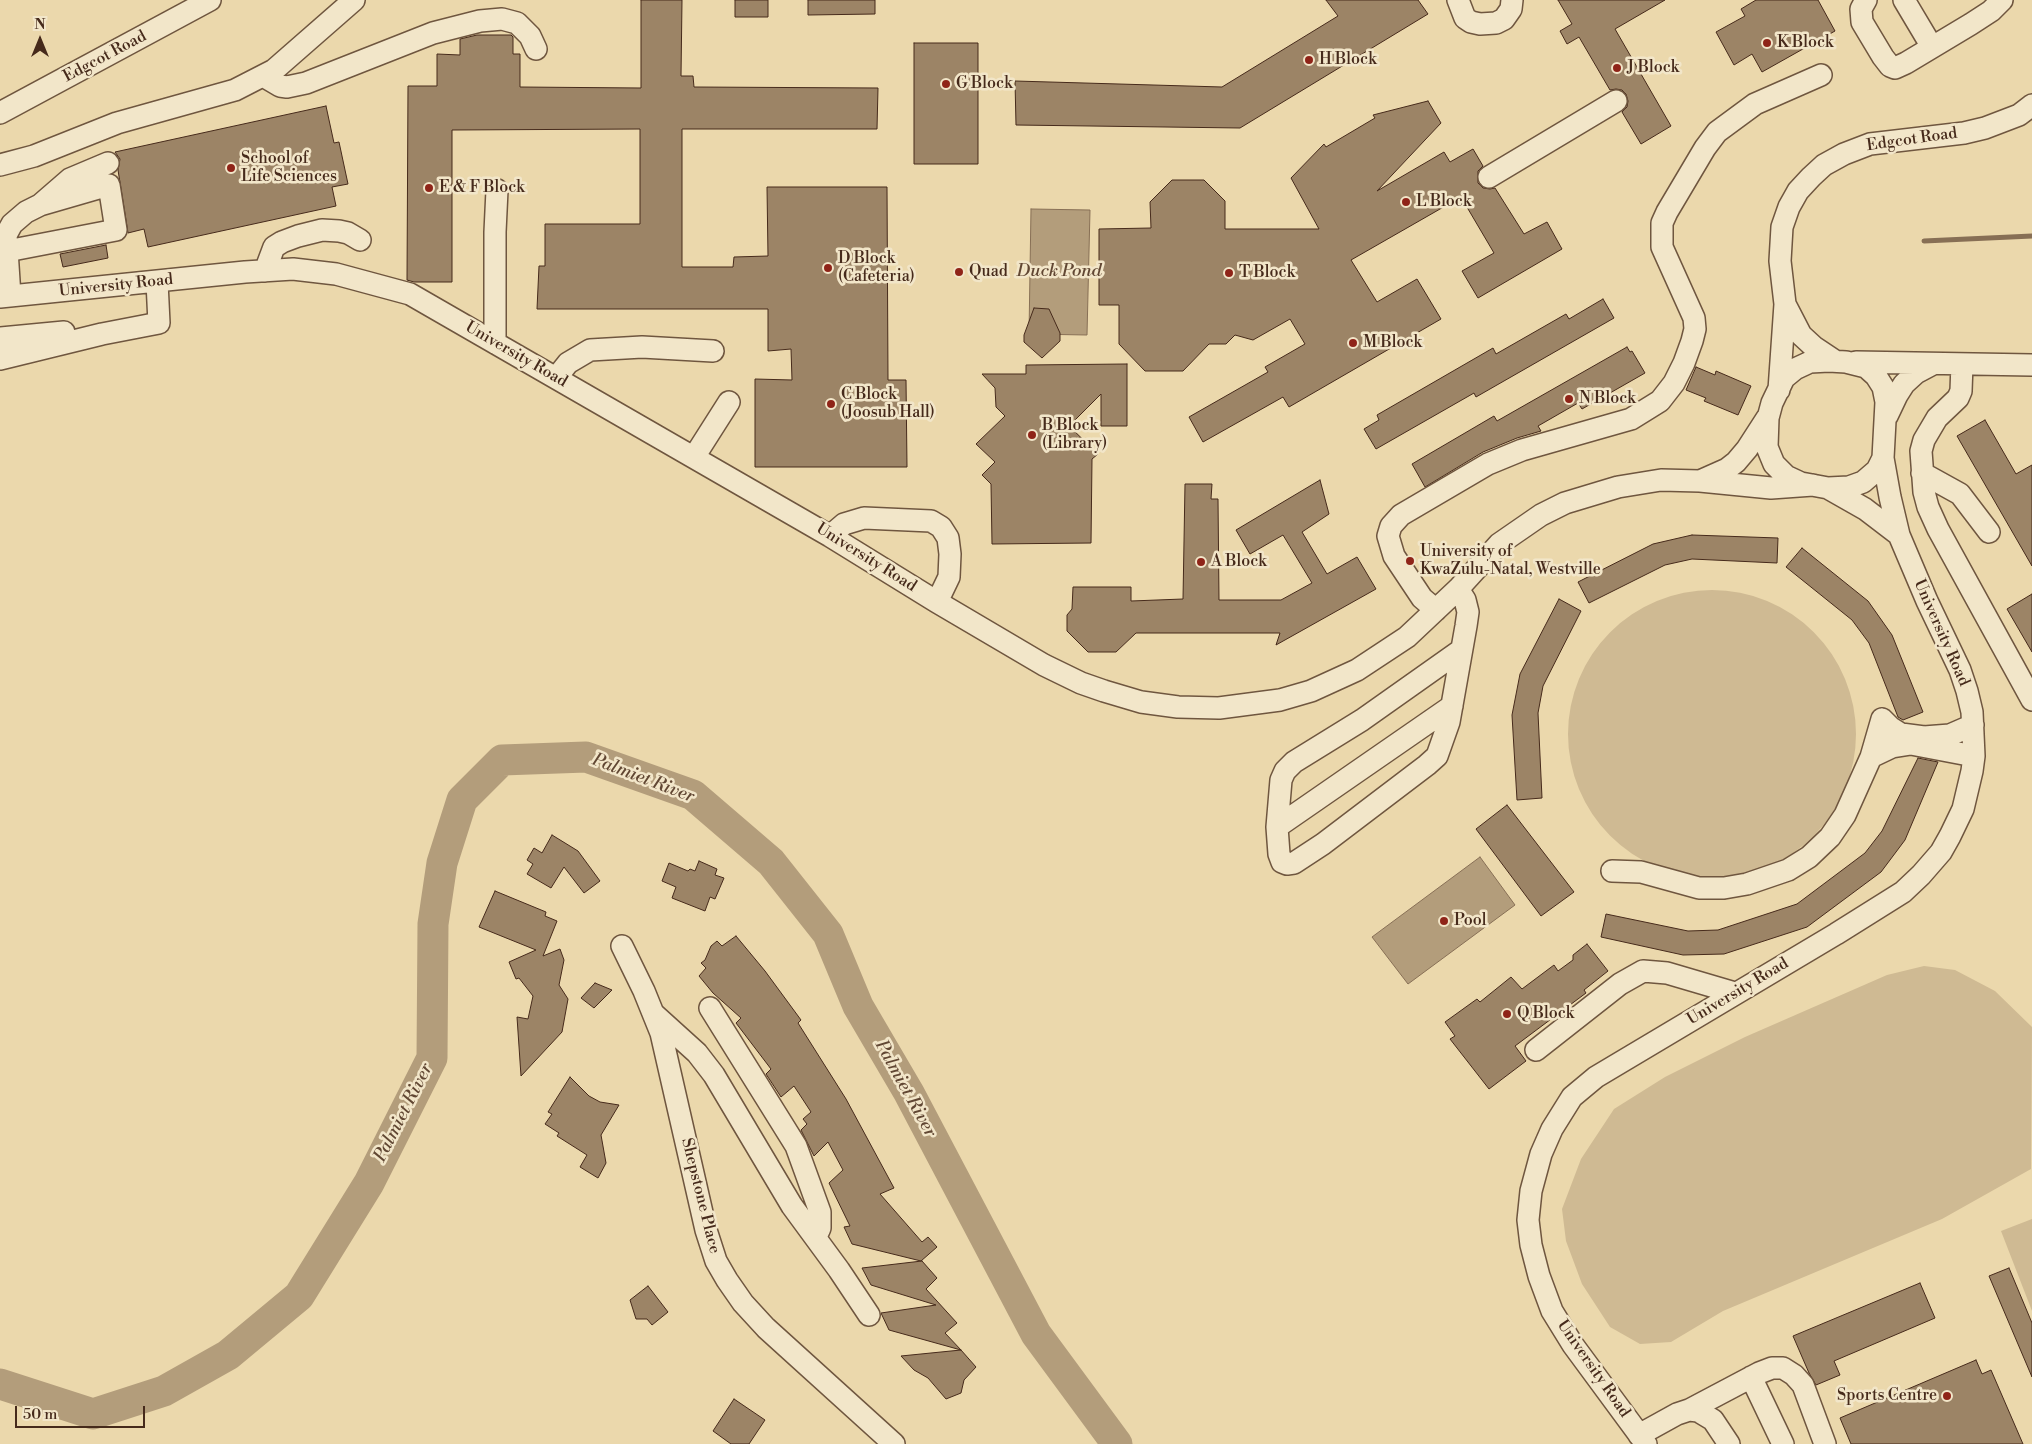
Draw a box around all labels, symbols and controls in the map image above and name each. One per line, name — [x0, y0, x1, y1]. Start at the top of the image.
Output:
north arrow — [15, 15, 65, 65]
text: N — [34, 16, 46, 34]
street label: Edgcot Road — [60, 27, 150, 87]
place label: K Block — [1777, 33, 1833, 53]
marker: K Block — [1761, 37, 1773, 49]
place label: H Block — [1319, 50, 1377, 70]
marker: H Block — [1303, 54, 1315, 66]
place label: J Block — [1627, 58, 1679, 78]
marker: J Block — [1611, 62, 1623, 74]
place label: G Block — [956, 74, 1012, 94]
marker: G Block — [940, 78, 952, 90]
street label: Edgcot Road — [1865, 124, 1959, 156]
place label: School of Life Sciences — [241, 149, 337, 187]
marker: School of Life Sciences — [225, 162, 237, 174]
place label: E & F Block — [439, 178, 525, 198]
marker: E & F Block — [423, 182, 435, 194]
place label: L Block — [1416, 192, 1471, 212]
marker: L Block — [1400, 196, 1412, 208]
place label: D Block (Cafeteria) — [838, 249, 915, 287]
water label: Duck Pond — [1016, 261, 1102, 283]
marker: D Block (Cafeteria) — [822, 262, 834, 274]
place label: Quad — [969, 262, 1008, 282]
place label: T Block — [1239, 263, 1295, 283]
marker: Quad — [953, 266, 965, 278]
marker: T Block — [1223, 267, 1235, 279]
street label: University Road — [58, 270, 174, 302]
street label: University Road — [461, 318, 571, 392]
place label: M Block — [1363, 333, 1422, 353]
marker: M Block — [1347, 337, 1359, 349]
place label: C Block (Joosub Hall) — [841, 385, 935, 423]
place label: N Block — [1579, 389, 1636, 409]
marker: N Block — [1563, 393, 1575, 405]
marker: C Block (Joosub Hall) — [825, 398, 837, 410]
place label: B Block (Library) — [1042, 416, 1107, 454]
marker: B Block (Library) — [1026, 429, 1038, 441]
street label: University Road — [812, 519, 920, 597]
place label: University of KwaZulu-Natal, Westville — [1420, 542, 1601, 580]
place label: A Block — [1211, 552, 1267, 572]
marker: University of KwaZulu-Natal, Westville — [1404, 555, 1416, 567]
marker: A Block — [1195, 556, 1207, 568]
street label: University Road — [1909, 577, 1973, 689]
water label: Palmiet River — [589, 750, 697, 808]
place label: Pool — [1454, 911, 1487, 931]
marker: Pool — [1438, 915, 1450, 927]
street label: University Road — [1684, 954, 1792, 1030]
place label: Q Block — [1517, 1004, 1574, 1024]
marker: Q Block — [1501, 1008, 1513, 1020]
water label: Palmiet River — [869, 1037, 941, 1141]
water label: Palmiet River — [370, 1060, 438, 1166]
street label: Shepstone Place — [676, 1136, 724, 1256]
street label: University Road — [1552, 1316, 1634, 1422]
place label: Sports Centre — [1837, 1386, 1937, 1406]
marker: Sports Centre — [1941, 1390, 1953, 1402]
scale bar — [18, 1396, 148, 1428]
text: 50 m — [23, 1405, 57, 1424]

